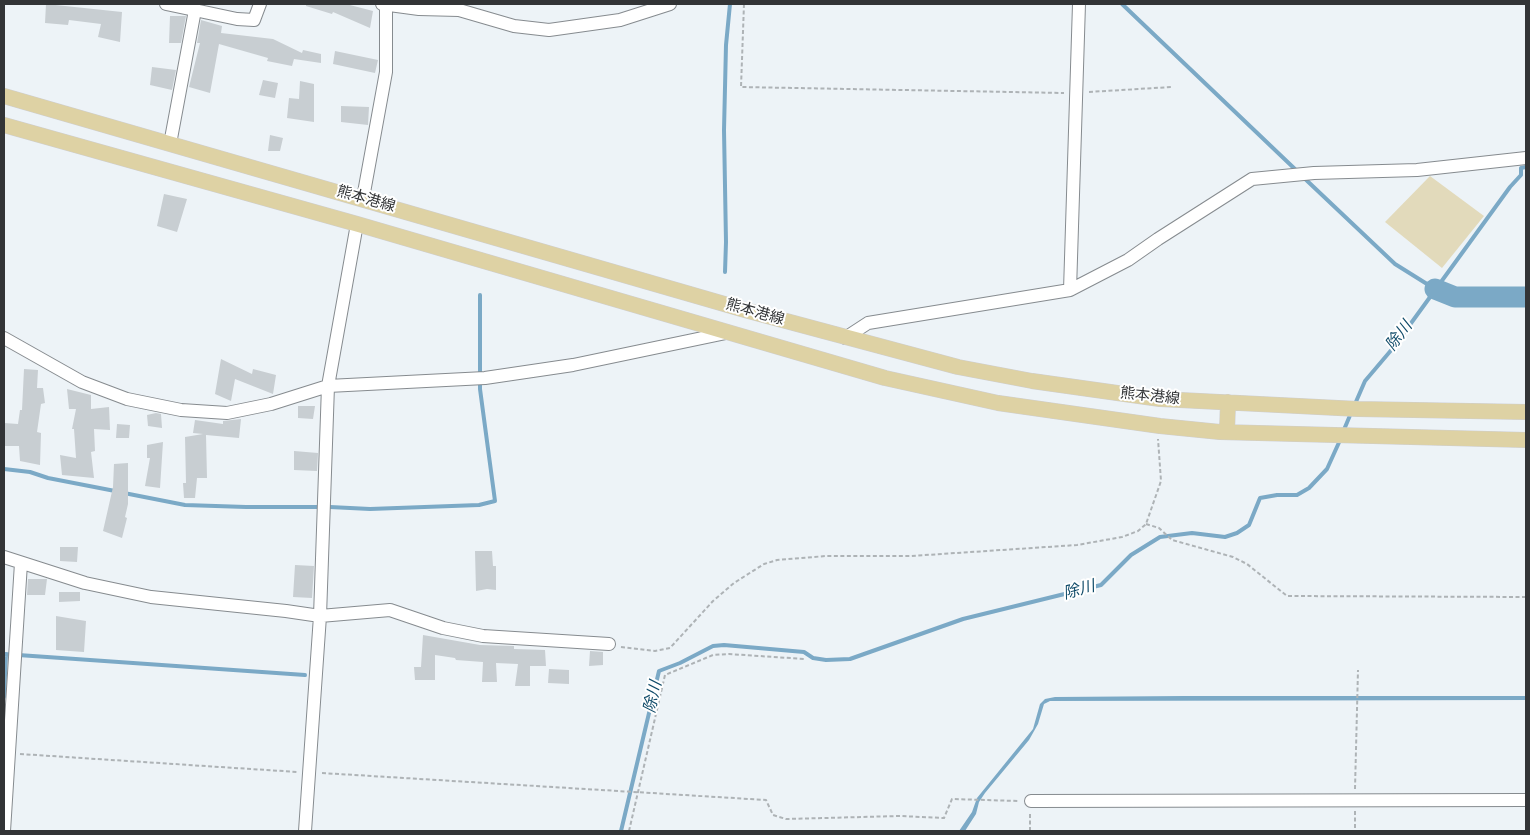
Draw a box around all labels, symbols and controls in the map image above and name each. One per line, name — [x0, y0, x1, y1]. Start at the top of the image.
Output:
street label: 熊本港線 — [335, 182, 397, 216]
street label: 熊本港線 — [724, 295, 786, 329]
water label: 除川 — [1382, 317, 1416, 355]
street label: 熊本港線 — [1119, 384, 1181, 408]
water label: 除川 — [1061, 577, 1097, 603]
water label: 除川 — [640, 679, 666, 715]

